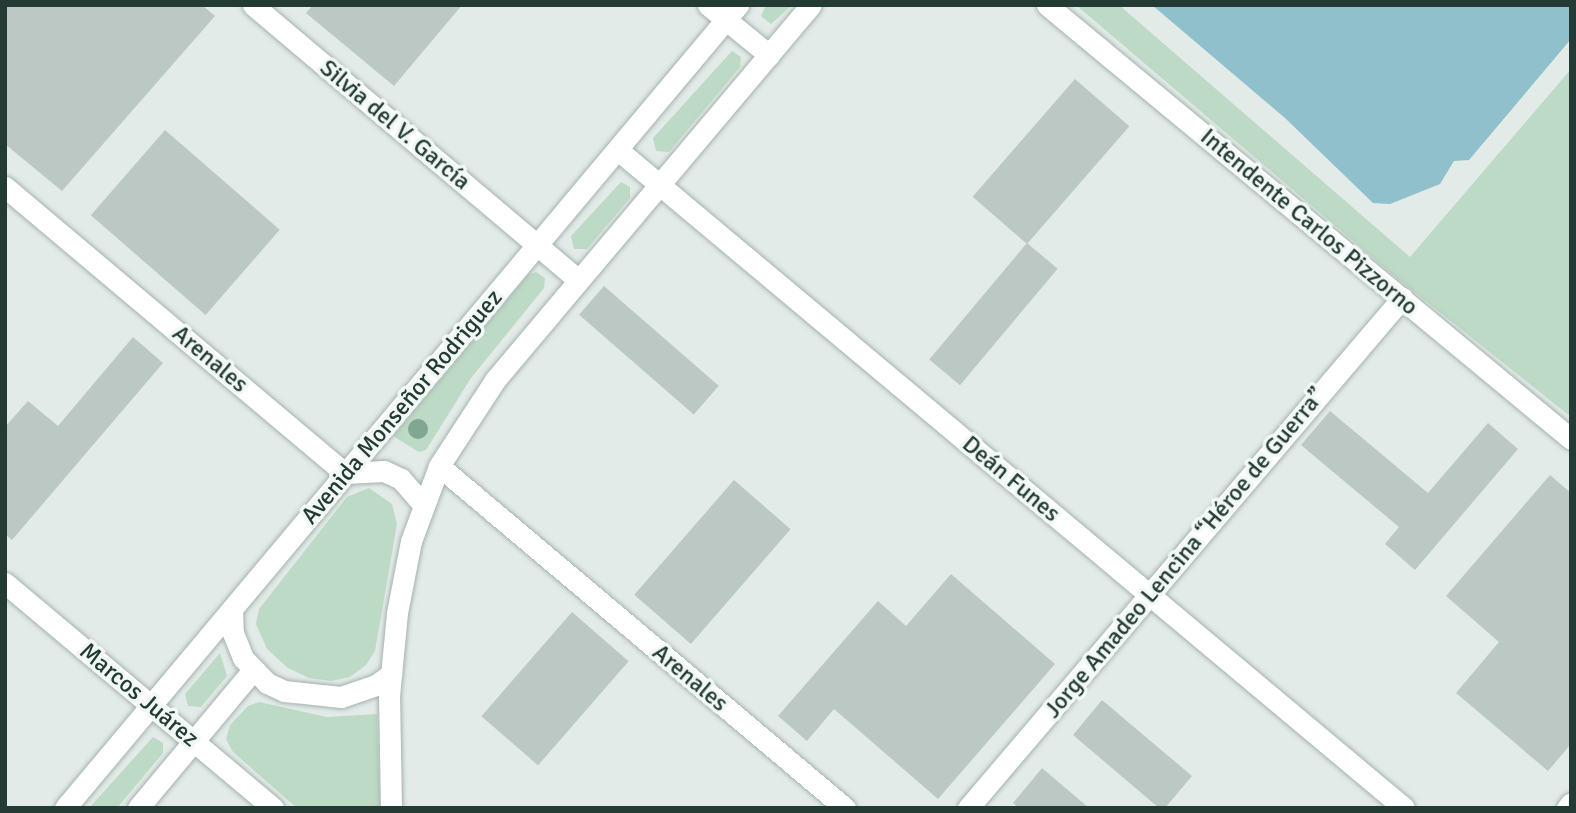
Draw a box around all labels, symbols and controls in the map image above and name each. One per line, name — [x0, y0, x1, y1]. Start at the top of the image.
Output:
street label: Silvia del V. García — [314, 54, 476, 196]
street label: Intendente Carlos Pizzorno — [1194, 123, 1424, 321]
street label: Avenida Monseñor Rodriguez — [295, 284, 509, 530]
street label: Arenales — [166, 319, 254, 399]
street label: Jorge Amadeo Lencina “Héroe de Guerra” — [1038, 382, 1332, 724]
street label: Deán Funes — [956, 430, 1066, 528]
street label: Marcos Juárez — [74, 637, 204, 753]
street label: Arenales — [646, 638, 734, 718]

